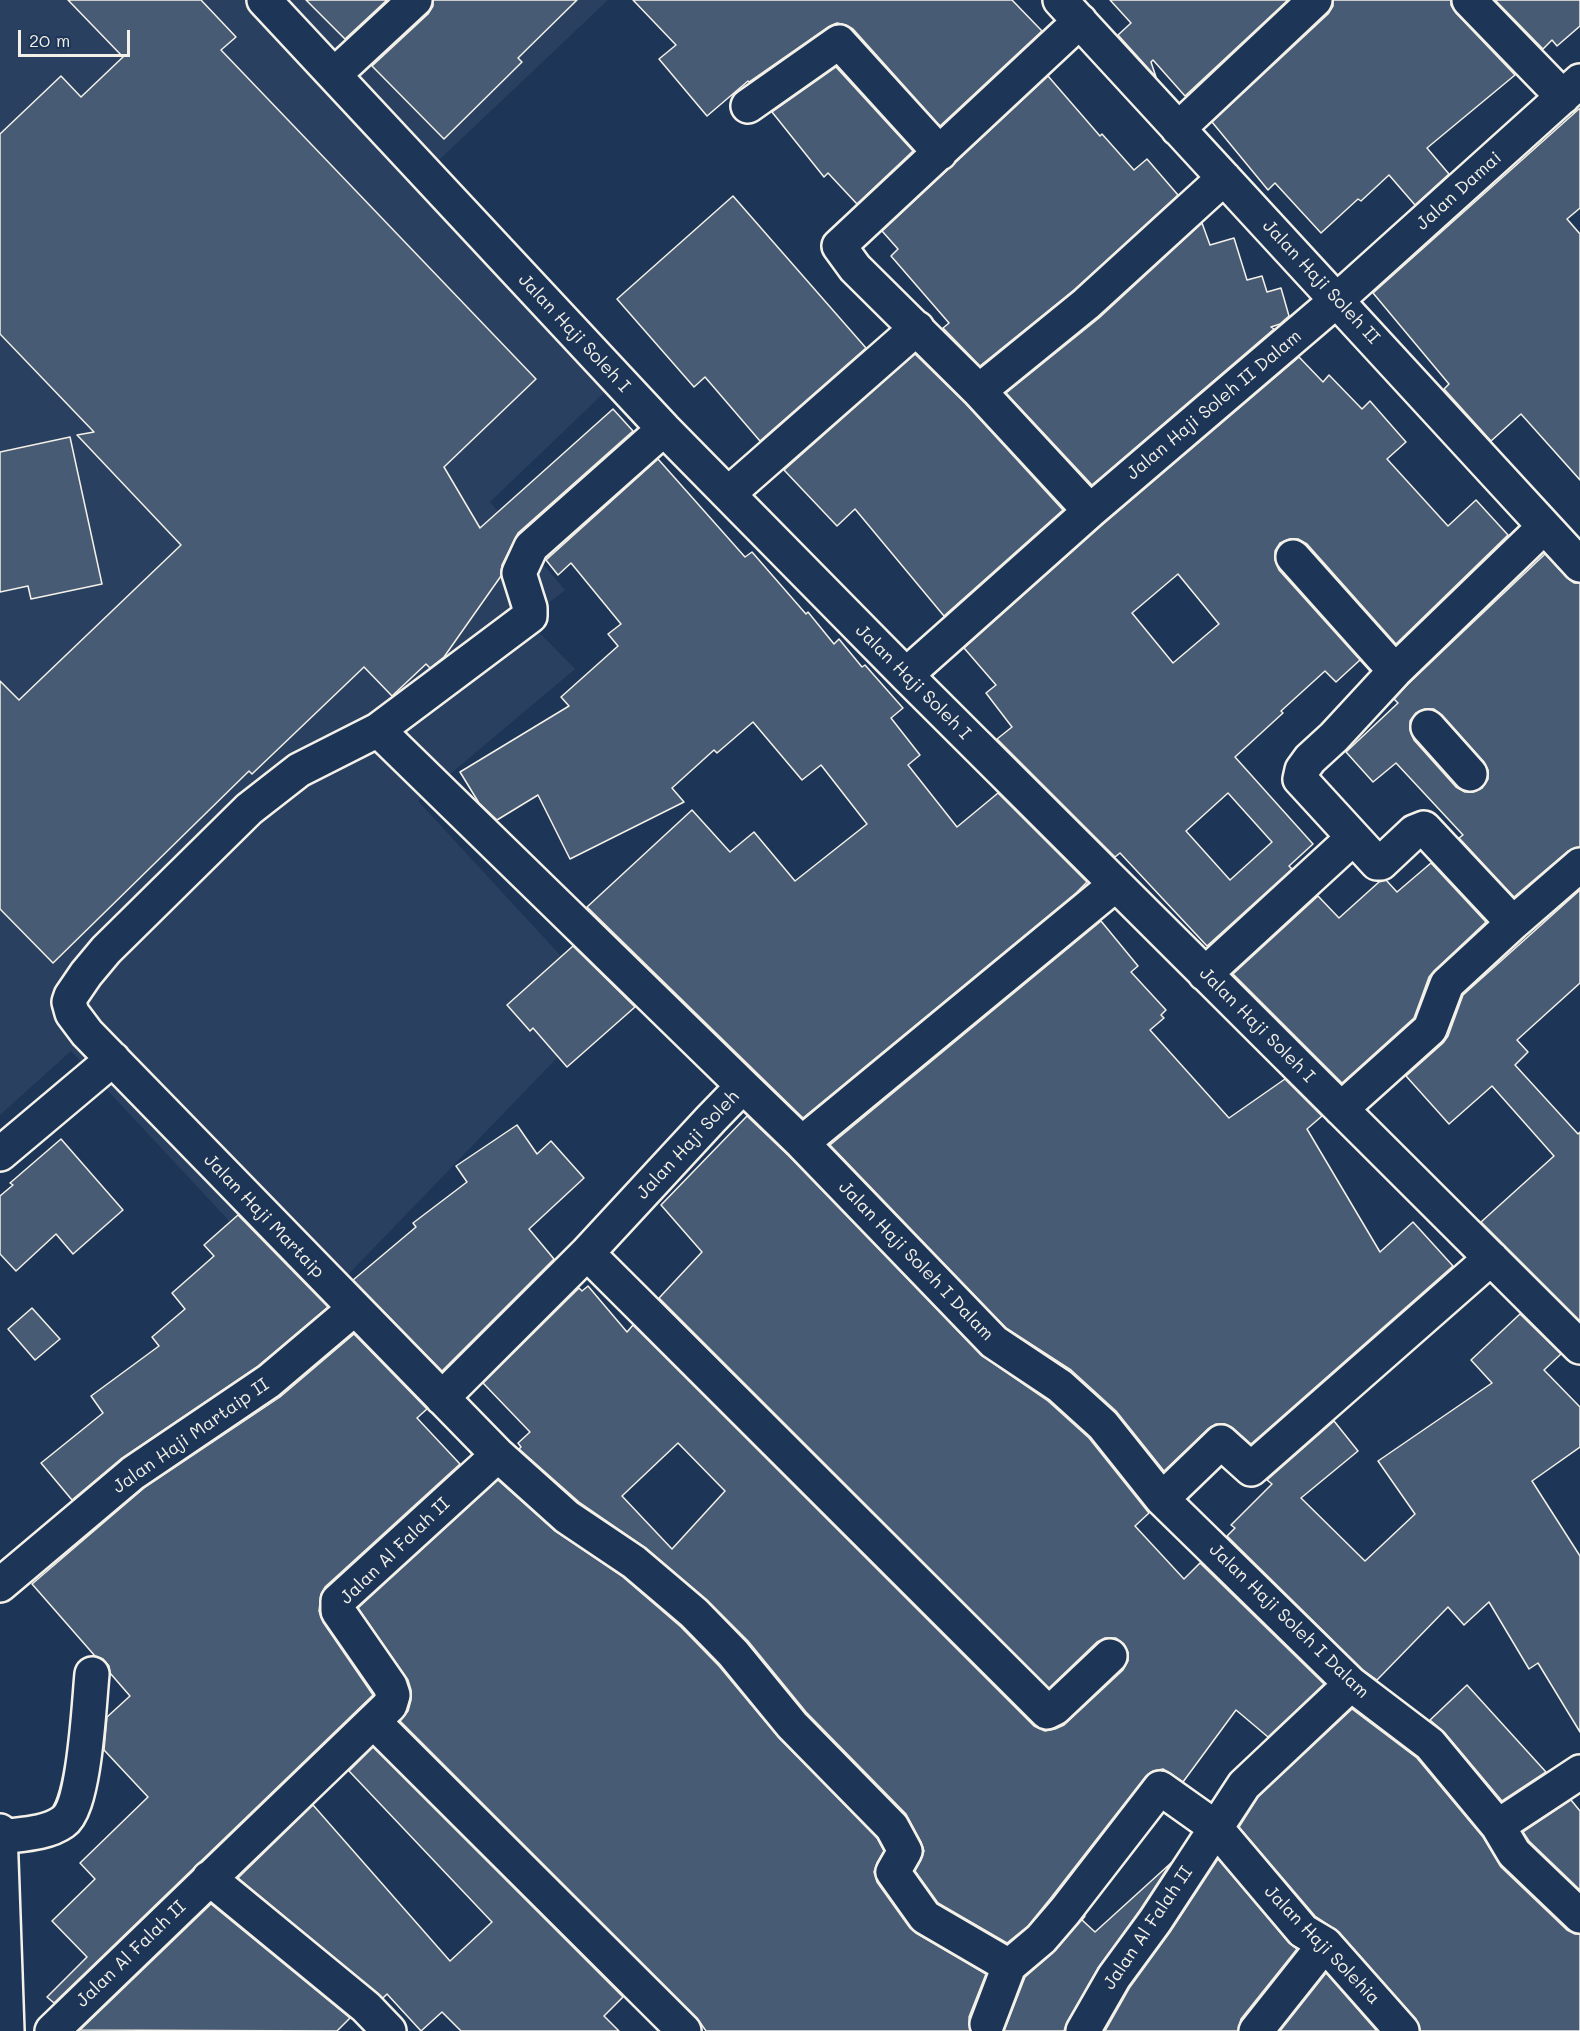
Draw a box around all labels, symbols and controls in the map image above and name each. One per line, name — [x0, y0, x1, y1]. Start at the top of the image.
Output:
scale bar — [21, 18, 134, 56]
text: 20 m — [29, 28, 70, 52]
street label: Jalan Damai — [1412, 147, 1506, 235]
street label: Jalan Haji Soleh II — [1258, 215, 1384, 349]
street label: Jalan Haji Soleh I — [514, 269, 634, 397]
street label: Jalan Haji Soleh II Dalam — [1122, 326, 1306, 484]
street label: Jalan Haji Soleh I — [851, 620, 975, 744]
street label: Jalan Haji Soleh I — [1195, 963, 1319, 1087]
street label: Jalan Haji Soleh — [632, 1086, 744, 1204]
street label: Jalan Haji Martaip — [199, 1149, 329, 1283]
street label: Jalan Haji Soleh I Dalam — [834, 1177, 998, 1345]
street label: Jalan Haji Martaip II — [109, 1374, 273, 1498]
street label: Jalan Al Falah II — [336, 1493, 454, 1609]
street label: Jalan Haji Soleh I Dalam — [1205, 1539, 1373, 1703]
street label: Jalan Al Falah II — [1099, 1862, 1197, 1994]
street label: Jalan Haji Solehia — [1260, 1881, 1384, 2009]
street label: Jalan Al Falah II — [72, 1896, 190, 2012]

